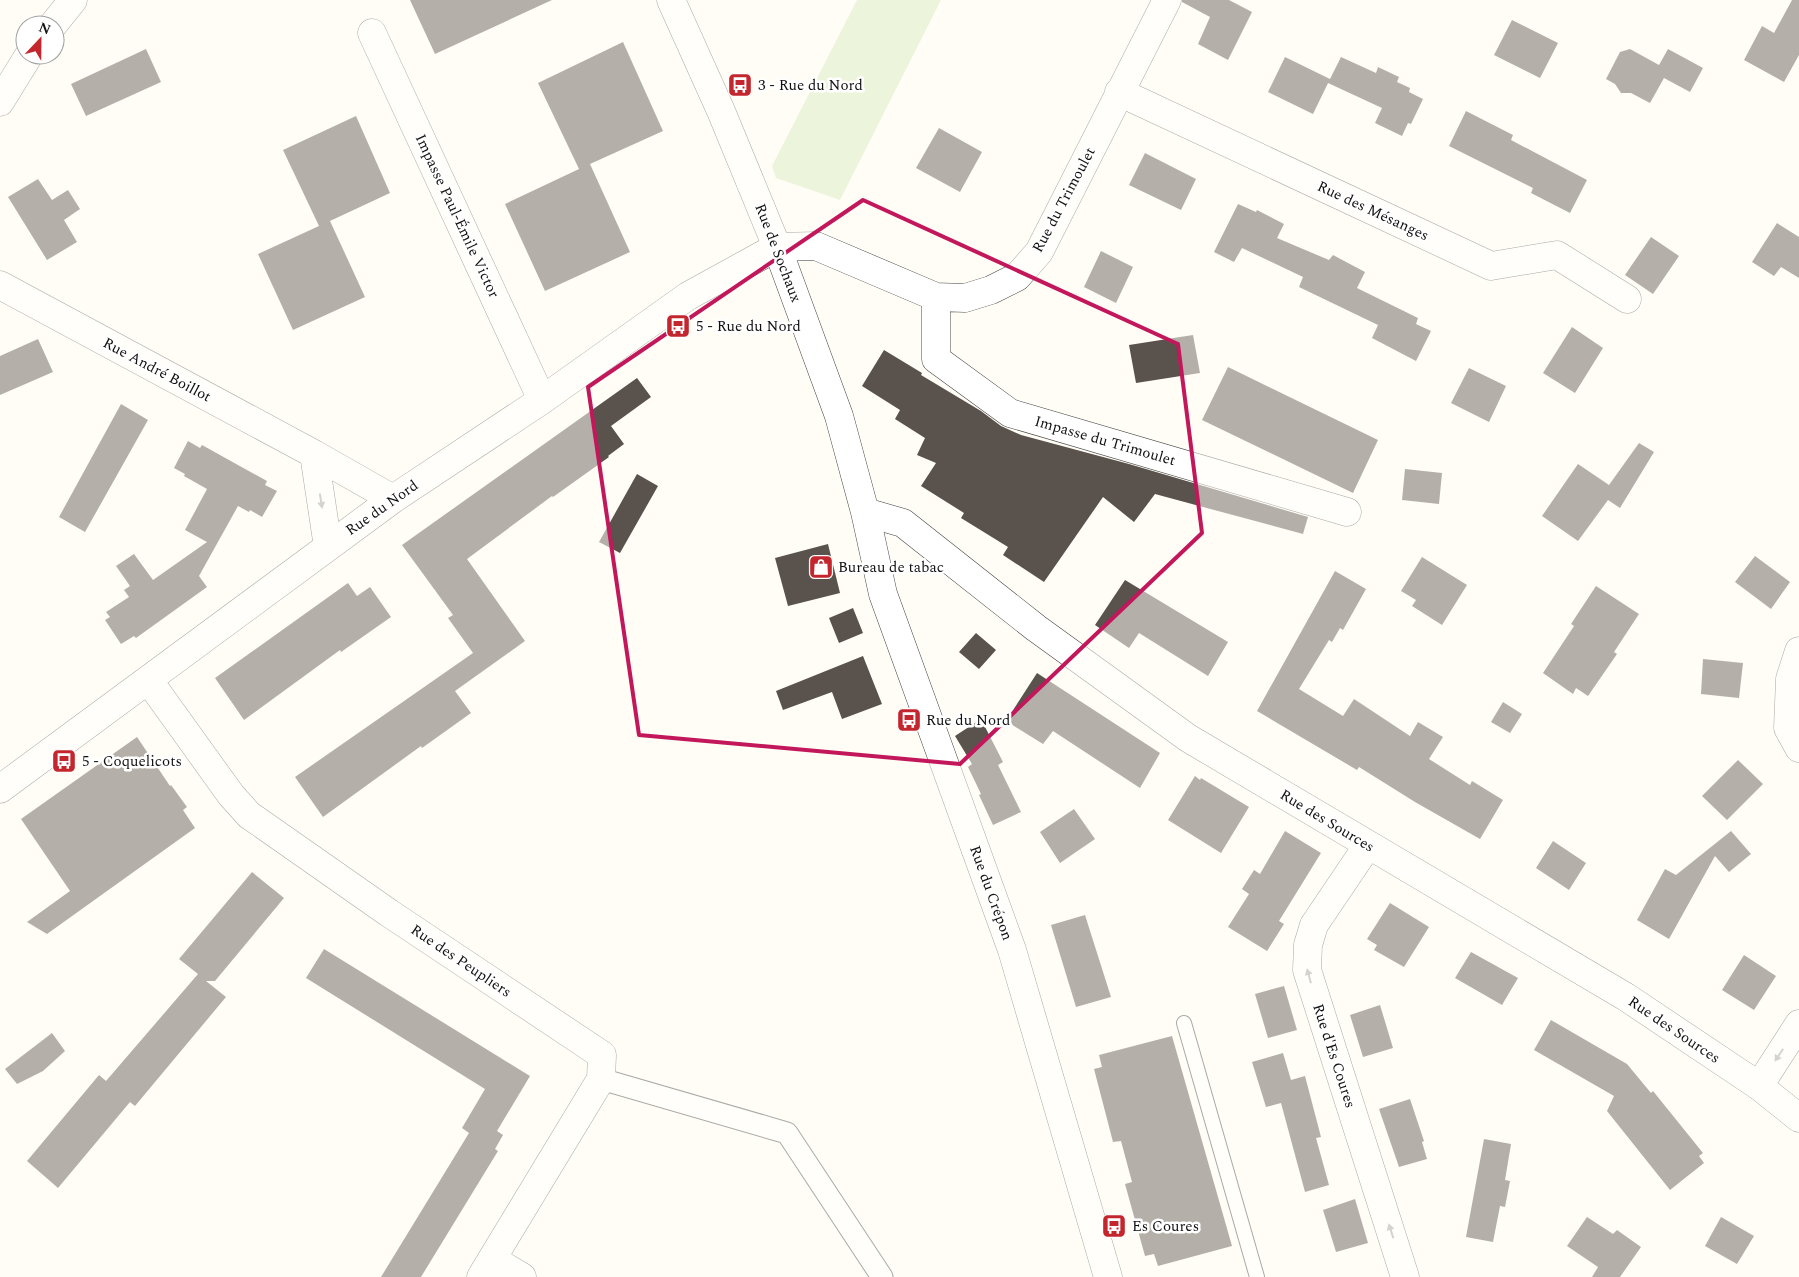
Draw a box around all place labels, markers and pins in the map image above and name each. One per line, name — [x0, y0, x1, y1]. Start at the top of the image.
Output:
bus stop icon: 3 - Rue du Nord — [727, 72, 753, 98]
place label: 3 - Rue du Nord — [758, 74, 863, 97]
bus stop icon: 5 - Rue du Nord — [665, 313, 691, 339]
place label: 5 - Rue du Nord — [696, 315, 801, 338]
shop icon: Bureau de tabac — [808, 554, 834, 580]
place label: Bureau de tabac — [838, 556, 944, 579]
bus stop icon: Rue du Nord — [896, 707, 922, 733]
place label: Rue du Nord — [926, 709, 1010, 732]
bus stop icon: 5 - Coquelicots — [51, 748, 77, 774]
place label: 5 - Coquelicots — [82, 750, 182, 773]
bus stop icon: Es Coures — [1101, 1213, 1127, 1239]
place label: Es Coures — [1132, 1215, 1199, 1238]

